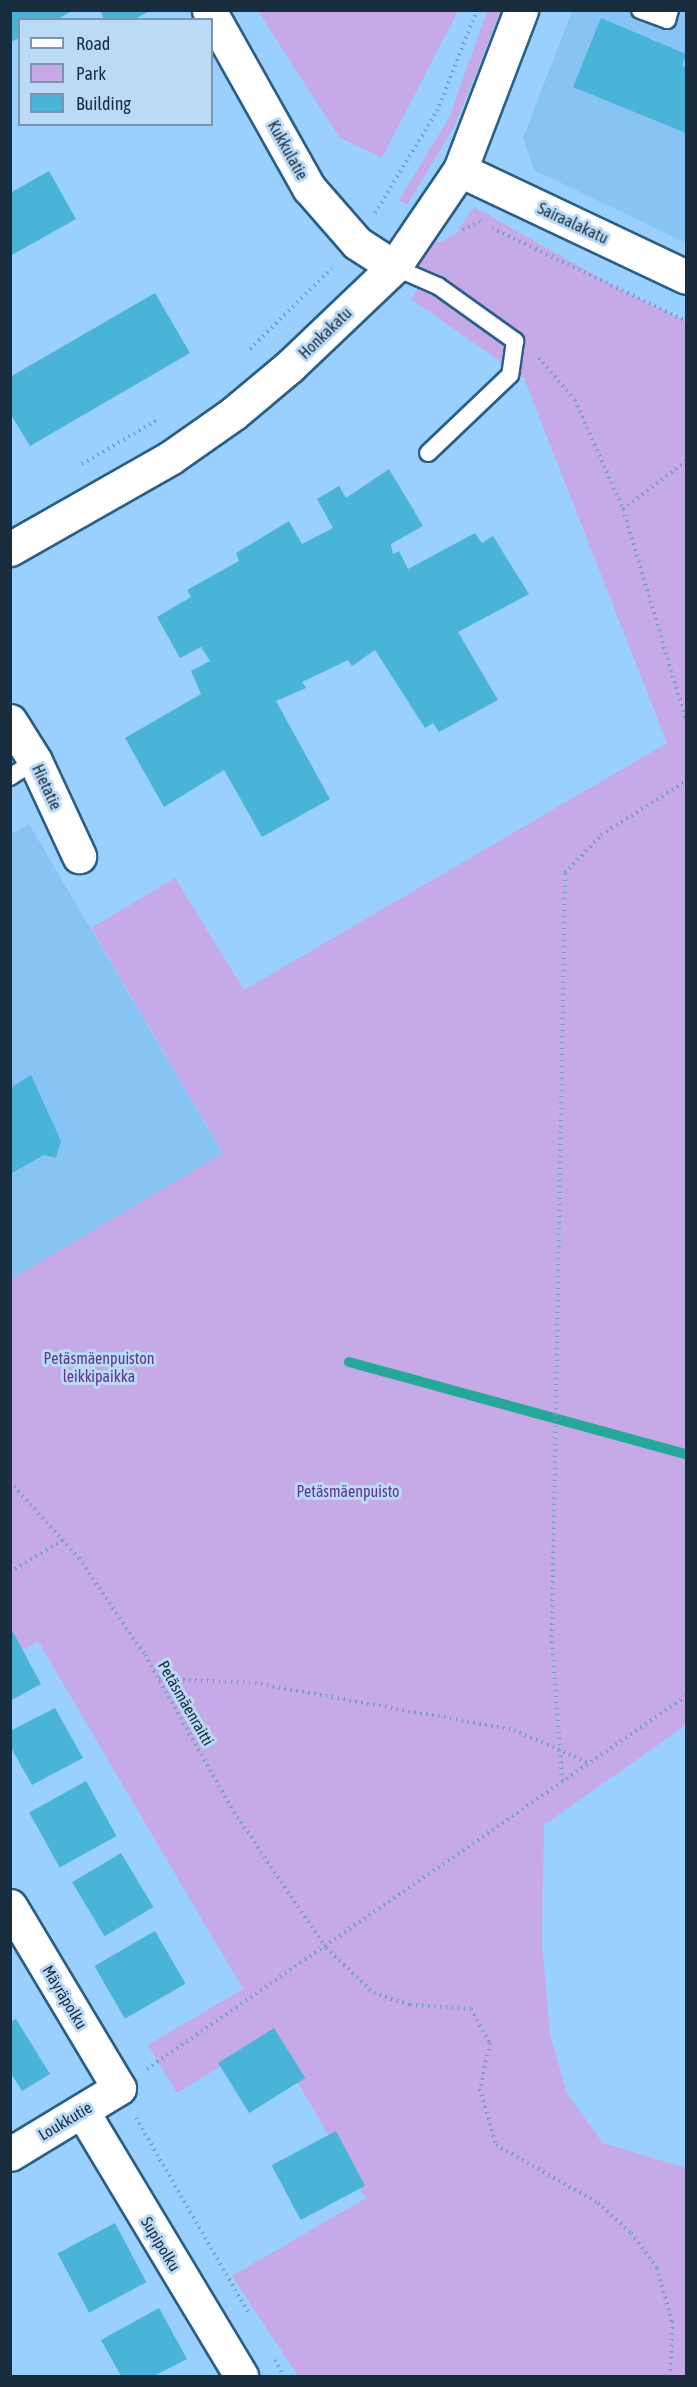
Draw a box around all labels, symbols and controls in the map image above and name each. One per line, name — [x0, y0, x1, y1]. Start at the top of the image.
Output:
legend — [18, 18, 213, 126]
text: Road — [76, 33, 110, 54]
text: Park — [76, 63, 106, 84]
text: Building — [76, 93, 131, 114]
street label: Kukkulatie — [264, 117, 312, 183]
street label: Sairaalakatu — [535, 198, 611, 248]
street label: Honkakatu — [295, 303, 355, 363]
street label: Hietatie — [28, 761, 66, 813]
park label: Petäsmäenpuiston leikkipaikka — [44, 1348, 154, 1386]
park label: Petäsmäenpuisto — [296, 1481, 400, 1501]
street label: Petäsmäenraitti — [154, 1657, 218, 1749]
street label: Mäyräpolku — [39, 1962, 91, 2032]
street label: Loukkutie — [35, 2098, 95, 2144]
street label: Supipolku — [137, 2213, 185, 2275]

